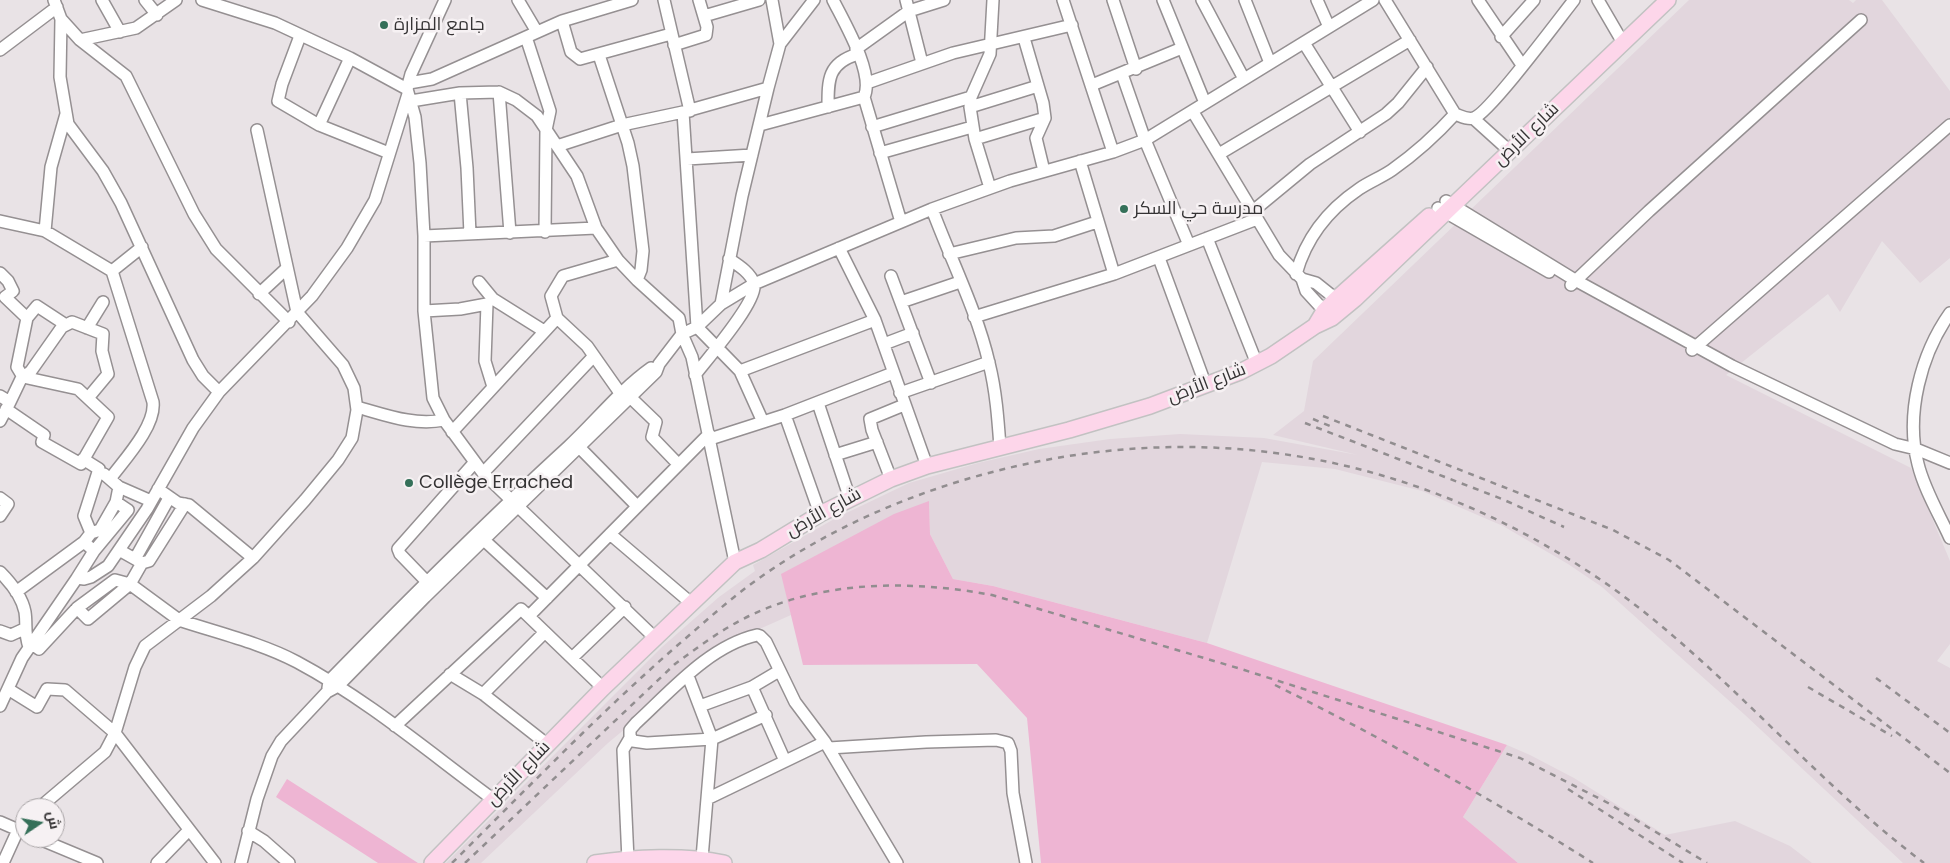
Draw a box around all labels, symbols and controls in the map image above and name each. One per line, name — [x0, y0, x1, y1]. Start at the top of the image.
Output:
place label: جامع المزارة — [394, 14, 484, 36]
marker: جامع المزارة — [378, 19, 390, 31]
street label: شارع الأرض — [1490, 99, 1564, 171]
place label: مدرسة حي السكر — [1134, 198, 1263, 220]
marker: مدرسة حي السكر — [1118, 203, 1130, 215]
street label: شارع الأرض — [1165, 359, 1249, 409]
place label: Collège Errached — [419, 472, 573, 494]
marker: Collège Errached — [403, 477, 415, 489]
street label: شارع الأرض — [783, 484, 865, 542]
street label: شارع الأرض — [483, 737, 555, 811]
north arrow — [15, 798, 65, 848]
text: ش — [42, 809, 65, 831]

